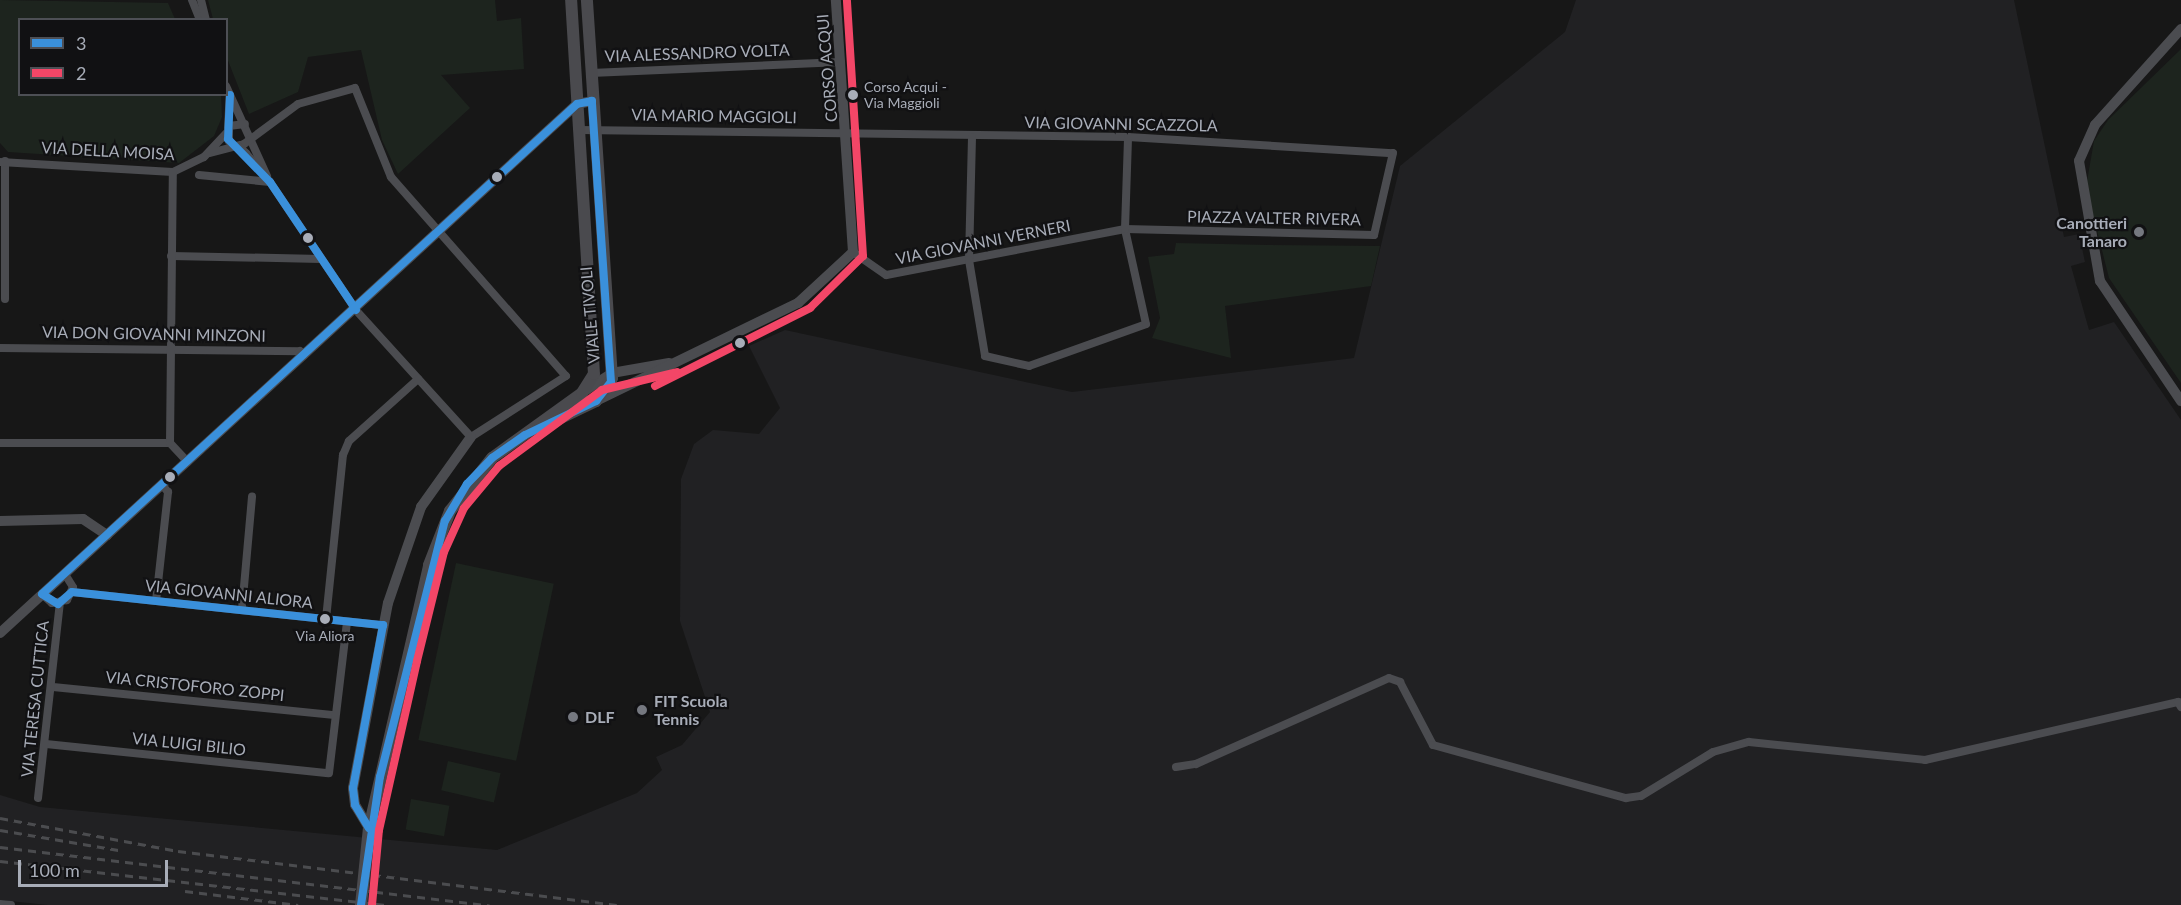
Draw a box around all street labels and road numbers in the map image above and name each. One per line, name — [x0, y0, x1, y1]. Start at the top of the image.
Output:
street label: CORSO ACQUI — [813, 13, 841, 123]
street label: VIA ALESSANDRO VOLTA — [603, 40, 791, 66]
street label: VIA MARIO MAGGIOLI — [631, 105, 797, 127]
street label: VIA GIOVANNI SCAZZOLA — [1024, 113, 1218, 135]
street label: VIA DELLA MOISA — [40, 138, 176, 164]
street label: PIAZZA VALTER RIVERA — [1186, 207, 1362, 229]
street label: VIA GIOVANNI VERNERI — [893, 216, 1073, 268]
street label: VIALE TIVOLI — [576, 266, 604, 364]
street label: VIA DON GIOVANNI MINZONI — [42, 322, 266, 346]
street label: VIA GIOVANNI ALIORA — [144, 576, 314, 612]
street label: VIA TERESA CUTTICA — [17, 619, 53, 779]
street label: VIA CRISTOFORO ZOPPI — [104, 667, 286, 705]
street label: VIA LUIGI BILIO — [131, 728, 247, 760]

